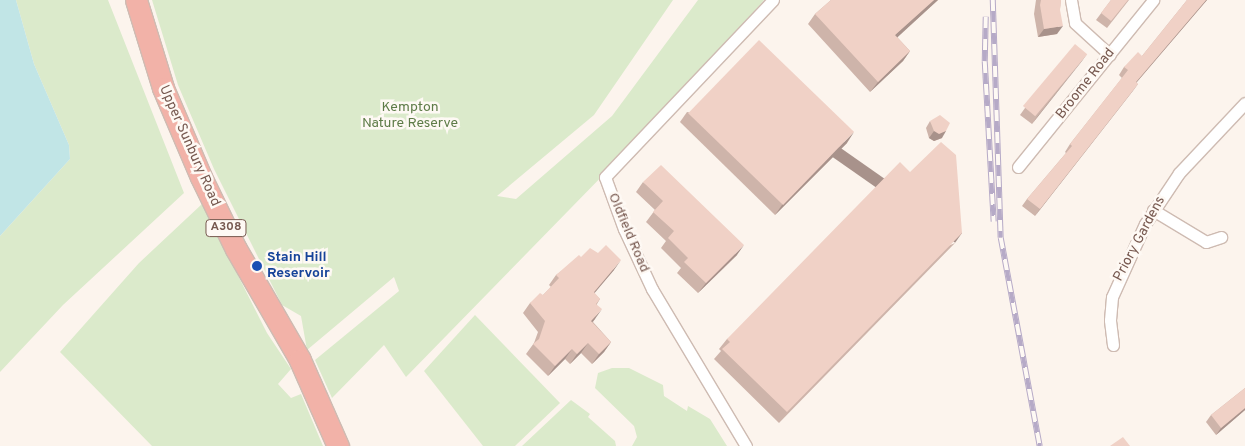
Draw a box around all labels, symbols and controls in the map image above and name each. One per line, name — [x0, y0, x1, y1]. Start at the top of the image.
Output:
street label: Broome Road — [1053, 45, 1119, 123]
street label: Upper Sunbury Road — [155, 83, 223, 209]
park label: Kempton Nature Reserve — [362, 100, 458, 132]
street label: Oldfield Road — [604, 191, 652, 275]
street label: Priory Gardens — [1111, 194, 1169, 284]
road number: A308 — [205, 218, 247, 238]
place label: Stain Hill Reservoir — [267, 250, 330, 282]
marker: Stain Hill Reservoir — [251, 260, 263, 272]

